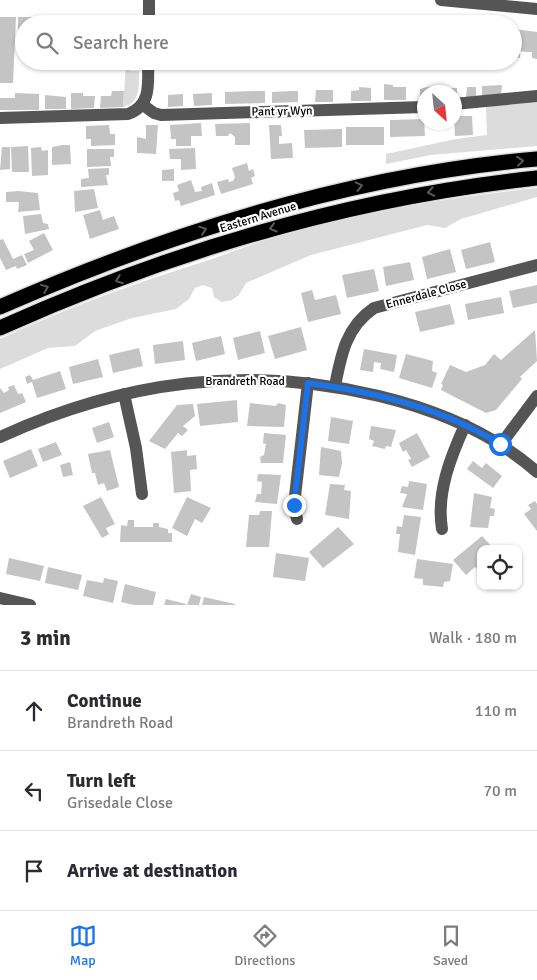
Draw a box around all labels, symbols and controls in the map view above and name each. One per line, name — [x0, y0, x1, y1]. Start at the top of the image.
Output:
search box — [15, 15, 522, 70]
icon: search — [33, 29, 61, 57]
text: Search here — [73, 31, 169, 55]
north arrow — [417, 85, 462, 130]
street label: Pant yr Wyn — [251, 103, 313, 120]
one-way arrow — [516, 156, 524, 167]
one-way arrow — [355, 181, 364, 192]
one-way arrow — [427, 187, 435, 197]
street label: Eastern Avenue — [218, 199, 298, 236]
one-way arrow — [269, 223, 277, 233]
one-way arrow — [198, 225, 207, 235]
one-way arrow — [115, 274, 124, 284]
street label: Ennerdale Close — [384, 277, 468, 312]
one-way arrow — [40, 284, 49, 294]
street label: Brandreth Road — [205, 374, 285, 389]
route start — [489, 433, 512, 456]
route end — [283, 494, 306, 517]
map controls — [477, 545, 522, 590]
button: locate — [477, 545, 522, 590]
text: 3 min — [20, 625, 71, 651]
text: Walk · 180 m — [429, 628, 517, 648]
text: Continue — [67, 689, 142, 713]
icon: ahead — [20, 697, 48, 725]
text: 110 m — [475, 701, 517, 721]
text: Brandreth Road — [67, 713, 173, 733]
text: Turn left — [67, 769, 136, 793]
icon: left — [20, 777, 48, 805]
text: 70 m — [483, 781, 517, 801]
text: Grisedale Close — [67, 793, 173, 813]
icon: arrive — [20, 857, 48, 885]
text: Arrive at destination — [67, 859, 238, 883]
tab: Map — [69, 922, 97, 969]
tab: Directions — [234, 922, 295, 969]
tab: Saved — [433, 922, 468, 969]

